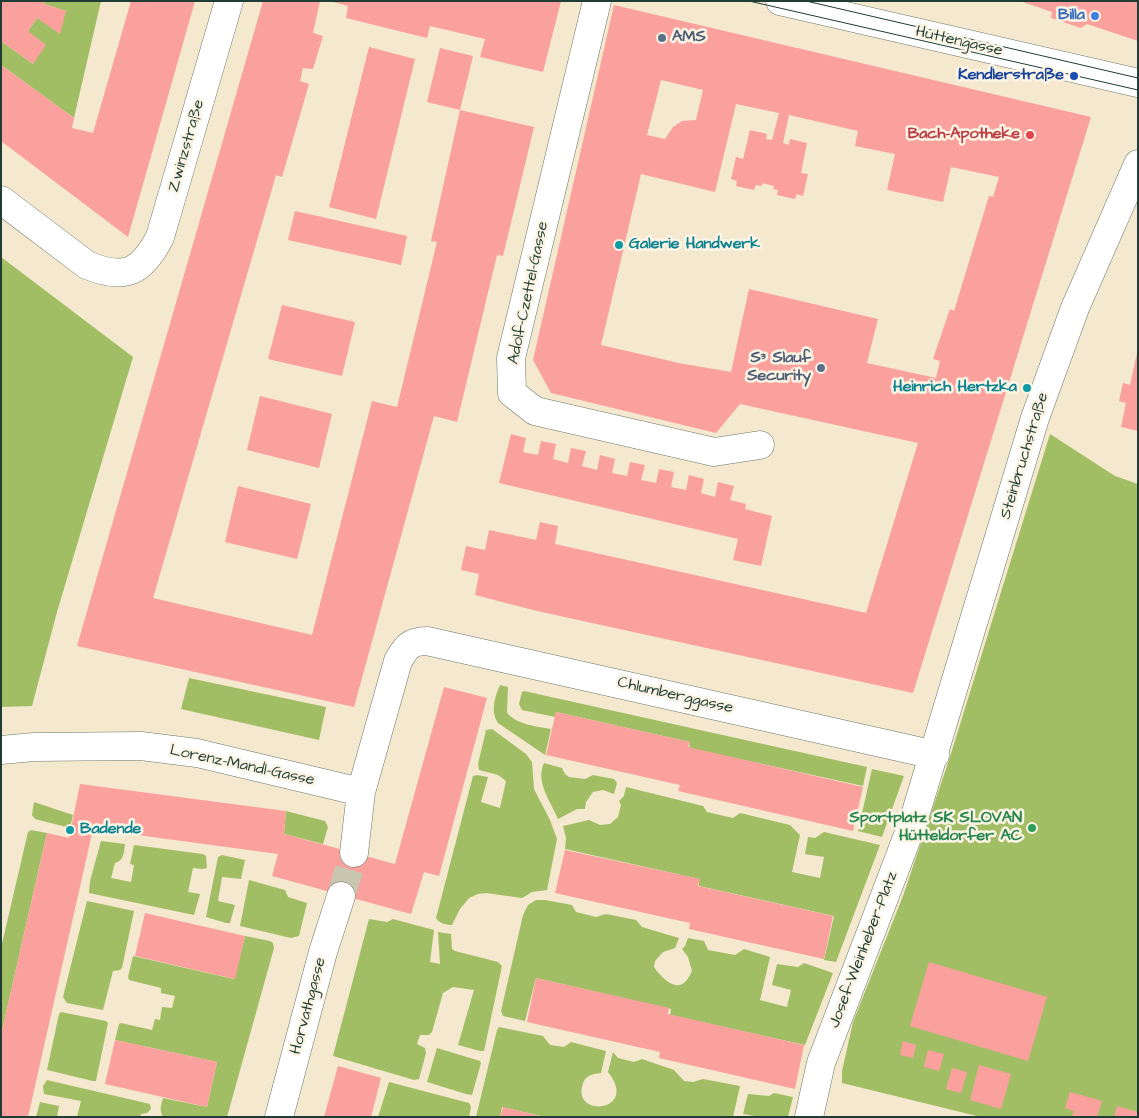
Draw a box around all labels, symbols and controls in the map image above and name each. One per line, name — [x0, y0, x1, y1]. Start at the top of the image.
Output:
place label: Billa — [1058, 6, 1085, 26]
marker: Billa — [1089, 10, 1101, 22]
street label: Huttengasse — [914, 23, 1004, 61]
place label: AMS — [672, 28, 706, 48]
marker: AMS — [656, 32, 668, 44]
place label: Kendlerstraße — [958, 66, 1064, 86]
marker: Kendlerstraße — [1068, 70, 1080, 82]
street label: Zwinzstraße — [165, 98, 209, 194]
place label: Bach-Apotheke — [908, 125, 1020, 145]
marker: Bach-Apotheke — [1024, 129, 1036, 141]
street label: Adolf-Czettel-Gasse — [504, 220, 554, 366]
place label: Galerie Handwerk — [629, 235, 760, 255]
marker: Galerie Handwerk — [613, 239, 625, 251]
place label: S³ Slauf Security — [747, 349, 811, 387]
marker: S³ Slauf Security — [815, 362, 827, 374]
place label: Heinrich Hertzka — [893, 378, 1017, 398]
marker: Heinrich Hertzka — [1021, 382, 1033, 394]
street label: Steinbruchstraße — [997, 390, 1053, 522]
street label: Chlumberggasse — [615, 673, 735, 719]
street label: Lorenz-Mandl-Gasse — [168, 741, 316, 791]
place label: Sportplatz SK SLOVAN Hütteldorfer AC — [849, 809, 1022, 847]
place label: Badende — [80, 820, 141, 840]
marker: Sportplatz SK SLOVAN Hütteldorfer AC — [1026, 822, 1038, 834]
marker: Badende — [64, 824, 76, 836]
street label: Josef-Weinheber-Platz — [825, 869, 903, 1031]
street label: Horvathgasse — [287, 955, 331, 1057]

